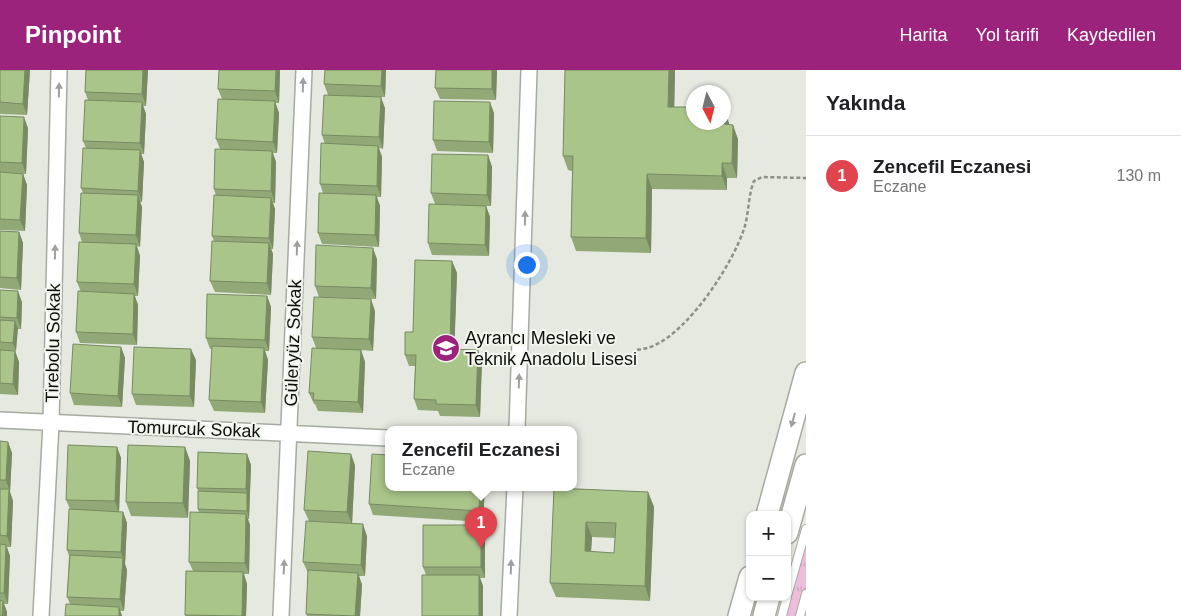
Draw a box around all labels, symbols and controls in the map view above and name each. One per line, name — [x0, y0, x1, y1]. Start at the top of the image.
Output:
text: Pinpoint — [25, 21, 121, 48]
text: Harita — [900, 25, 948, 45]
text: Yol tarifi — [976, 25, 1039, 45]
text: Kaydedilen — [1067, 25, 1156, 45]
one-way arrow — [299, 77, 307, 93]
one-way arrow — [55, 81, 63, 97]
north arrow — [686, 85, 731, 130]
text: Yakında — [826, 91, 905, 114]
text: Zencefil Eczanesi — [873, 156, 1031, 177]
text: 1 — [838, 167, 846, 184]
text: 130 m — [1117, 167, 1161, 184]
text: Eczane — [873, 178, 926, 195]
one-way arrow — [521, 210, 529, 226]
one-way arrow — [293, 239, 301, 255]
one-way arrow — [51, 244, 59, 260]
your location — [514, 252, 540, 278]
street label: Güleryüz Sokak — [281, 278, 305, 407]
street label: Tirebolu Sokak — [42, 282, 64, 403]
place label: Ayrancı Mesleki ve Teknik Anadolu Lisesi — [465, 328, 637, 369]
school or university icon: Ayrancı Mesleki ve Teknik Anadolu Lisesi — [431, 333, 461, 363]
one-way arrow — [515, 372, 523, 388]
one-way arrow — [789, 412, 797, 427]
street label: Tomurcuk Sokak — [127, 417, 262, 441]
popup — [385, 426, 577, 491]
text: Zencefil Eczanesi — [402, 439, 560, 460]
text: Eczane — [402, 461, 455, 478]
pin: 1 — [465, 507, 497, 548]
map controls — [746, 511, 791, 601]
button: + — [746, 511, 791, 556]
button: − — [746, 556, 791, 601]
one-way arrow — [280, 559, 288, 575]
one-way arrow — [508, 559, 516, 575]

